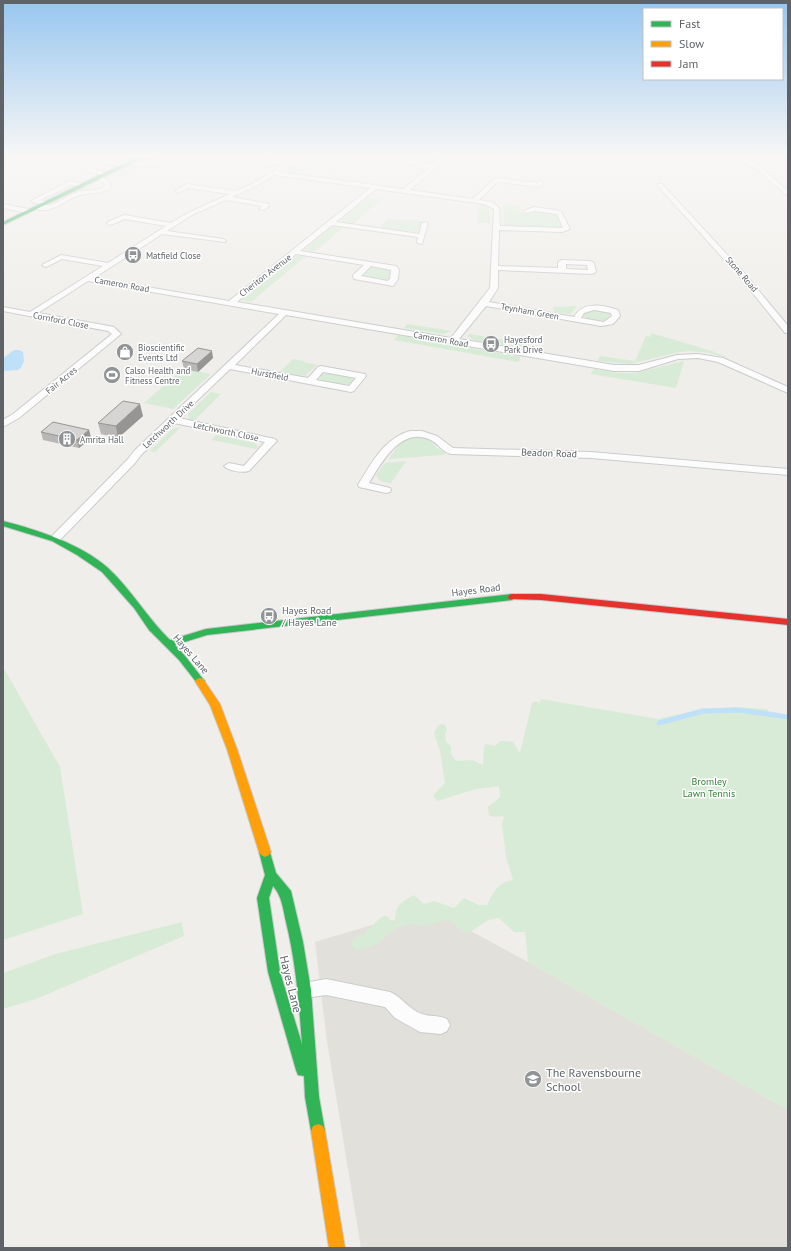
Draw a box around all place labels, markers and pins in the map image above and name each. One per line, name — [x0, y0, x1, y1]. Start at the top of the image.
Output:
bus stop icon: Matfield Close — [123, 245, 143, 265]
place label: Matfield Close — [146, 250, 201, 261]
bus stop icon: Hayesford Park Drive — [481, 334, 501, 354]
place label: Hayesford Park Drive — [504, 334, 543, 355]
shop icon: Bioscientific Events Ltd — [115, 342, 135, 362]
place label: Bioscientific Events Ltd — [138, 342, 185, 363]
sports icon: Calso Health and Fitness Centre — [102, 365, 122, 385]
place label: Calso Health and Fitness Centre — [125, 365, 191, 386]
building icon: Amrita Hall — [57, 429, 77, 449]
place label: Amrita Hall — [80, 434, 124, 445]
place label: Hayes Road / Hayes Lane — [281, 604, 337, 629]
bus stop icon: Hayes Road / Hayes Lane — [259, 606, 279, 626]
place label: The Ravensbourne School — [546, 1065, 641, 1094]
school or university icon: The Ravensbourne School — [523, 1069, 543, 1089]

